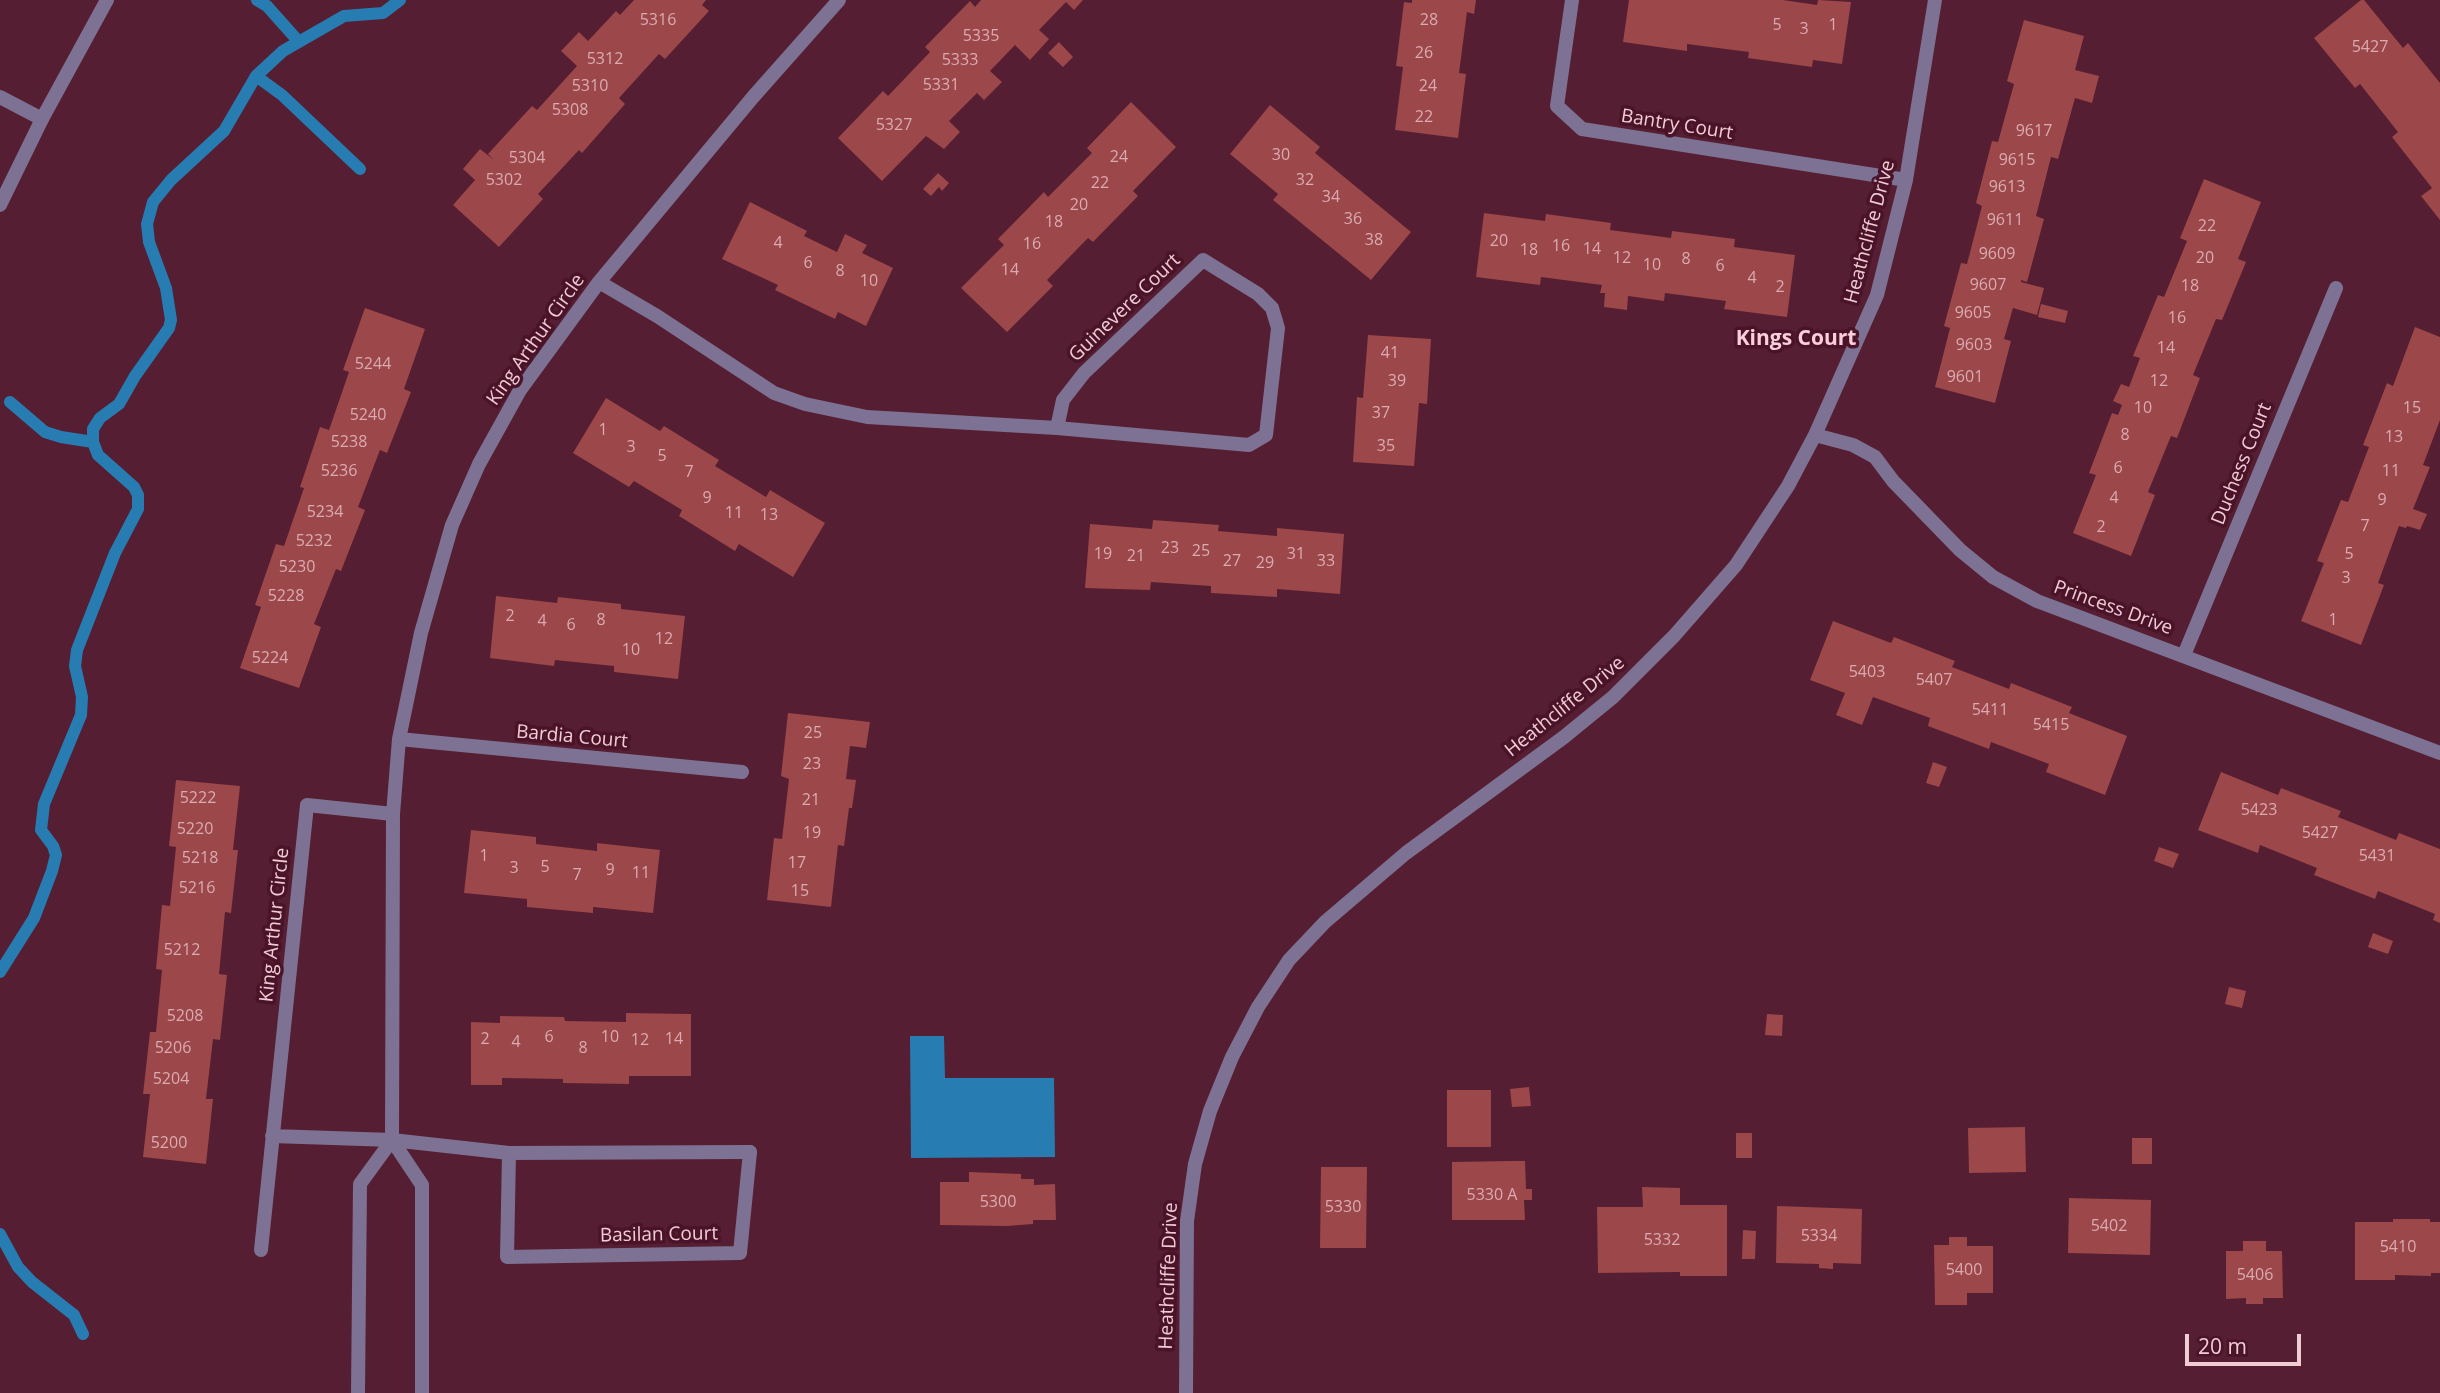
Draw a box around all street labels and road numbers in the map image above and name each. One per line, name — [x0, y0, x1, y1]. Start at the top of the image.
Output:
street label: Bantry Court — [1619, 105, 1735, 145]
street label: Heathcliffe Drive — [1840, 158, 1900, 306]
street label: Guinevere Court — [1065, 249, 1185, 367]
street label: King Arthur Circle — [482, 270, 590, 410]
street label: Duchess Court — [2207, 400, 2277, 528]
street label: Princess Drive — [2050, 576, 2176, 640]
street label: Heathcliffe Drive — [1501, 652, 1629, 762]
street label: Bardia Court — [515, 721, 629, 753]
street label: King Arthur Circle — [256, 847, 294, 1003]
street label: Heathcliffe Drive — [1155, 1202, 1183, 1350]
street label: Basilan Court — [600, 1223, 718, 1247]

